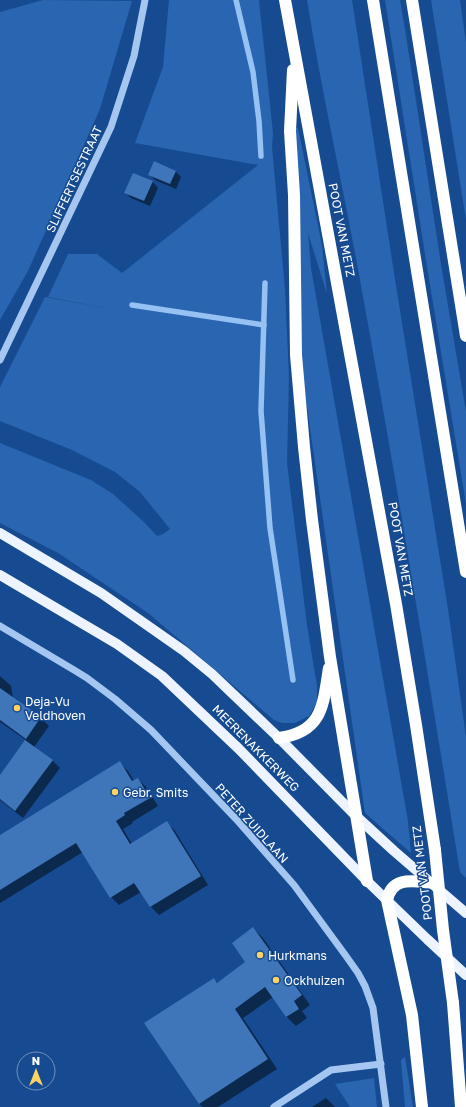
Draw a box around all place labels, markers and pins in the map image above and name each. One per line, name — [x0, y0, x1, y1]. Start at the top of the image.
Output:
place label: Deja-Vu Veldhoven — [25, 694, 86, 723]
marker: Deja-Vu Veldhoven — [12, 703, 22, 713]
place label: Gebr. Smits — [123, 785, 188, 800]
marker: Gebr. Smits — [110, 787, 120, 797]
place label: Hurkmans — [268, 948, 327, 963]
marker: Hurkmans — [255, 950, 265, 960]
place label: Ockhuizen — [284, 973, 345, 988]
marker: Ockhuizen — [271, 975, 281, 985]

